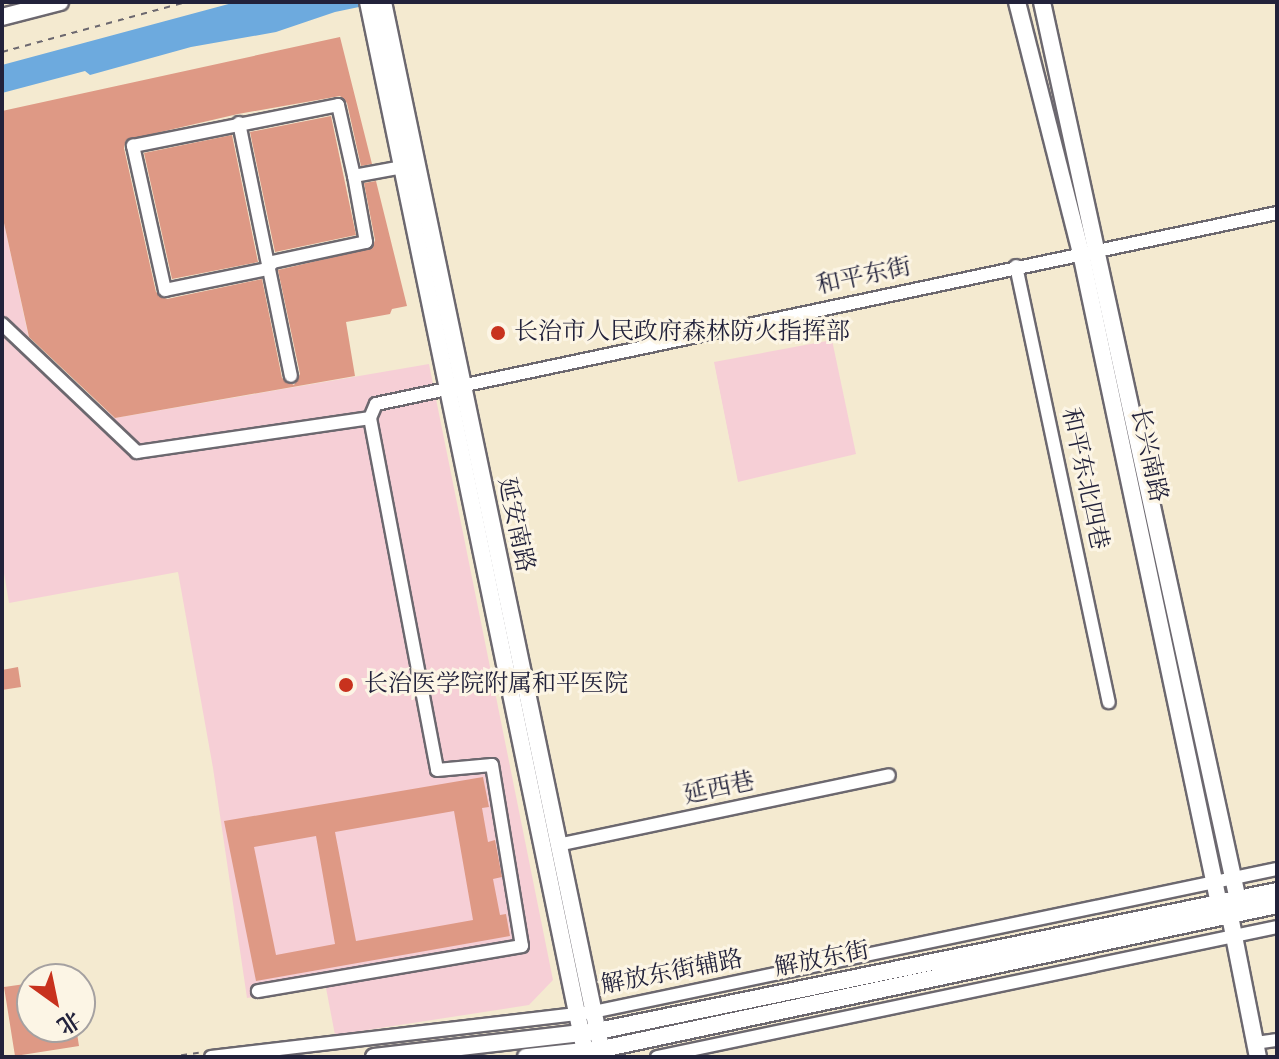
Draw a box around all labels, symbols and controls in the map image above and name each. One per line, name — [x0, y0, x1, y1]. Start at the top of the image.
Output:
street label: 和平东街 — [814, 253, 914, 301]
place label: 长治市人民政府森林防火指挥部 — [514, 319, 850, 347]
marker: 长治市人民政府森林防火指挥部 — [489, 324, 507, 342]
street label: 长兴南路 — [1124, 405, 1172, 505]
street label: 和平东北四巷 — [1055, 406, 1113, 552]
street label: 延安南路 — [491, 475, 539, 575]
place label: 长治医学院附属和平医院 — [364, 671, 628, 699]
marker: 长治医学院附属和平医院 — [335, 674, 357, 696]
street label: 延西巷 — [681, 767, 757, 811]
street label: 解放东街 — [772, 937, 872, 983]
street label: 解放东街辅路 — [599, 945, 745, 1001]
north arrow — [16, 963, 96, 1043]
text: 北 — [52, 1005, 85, 1039]

